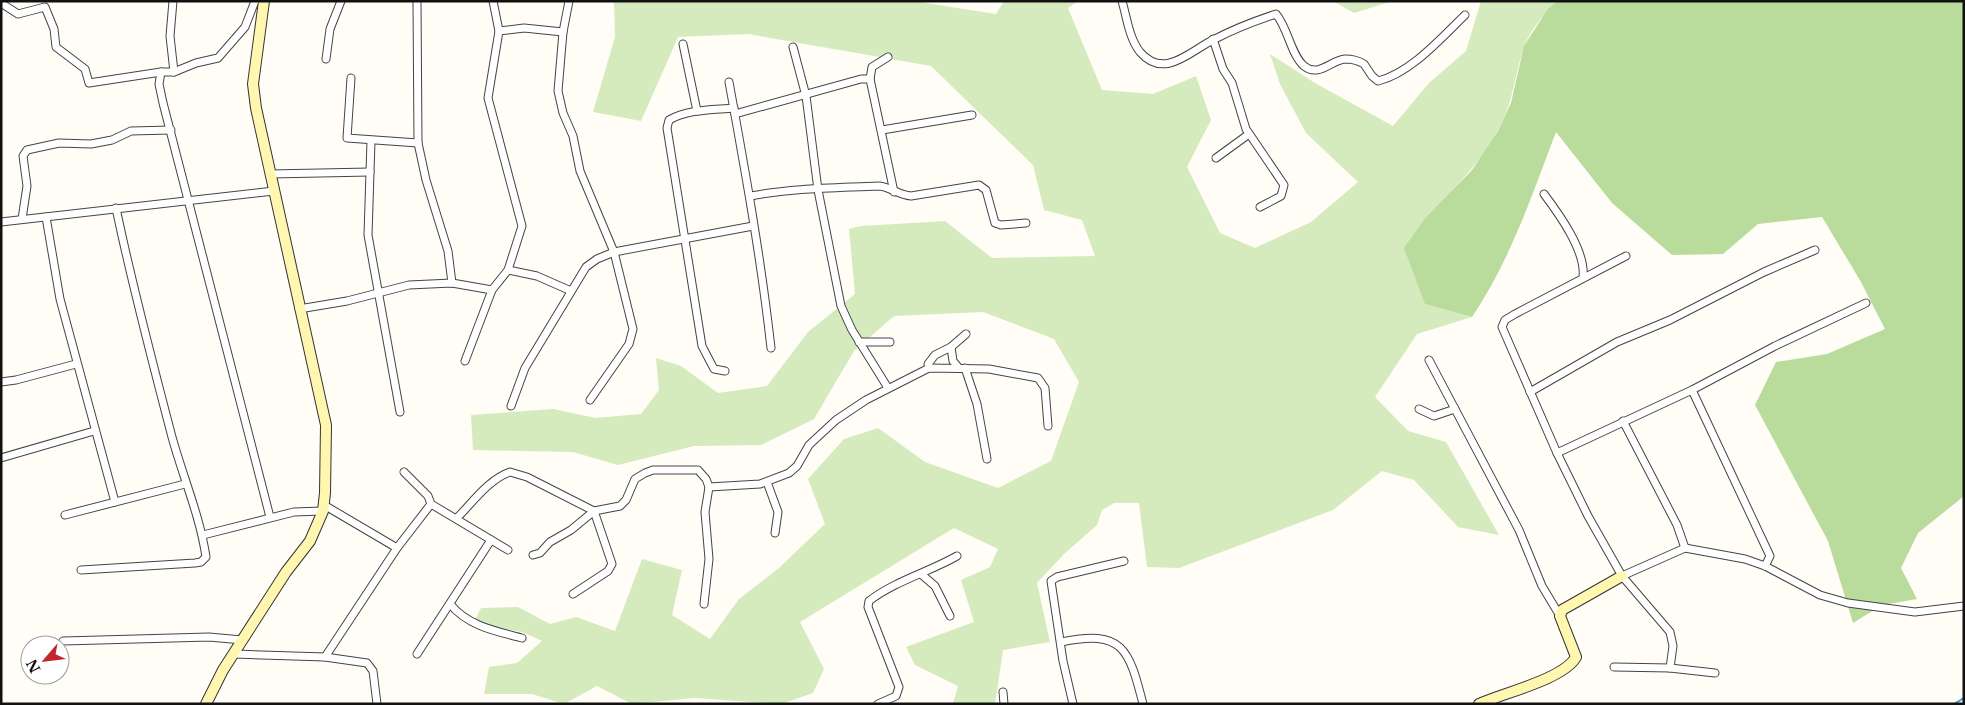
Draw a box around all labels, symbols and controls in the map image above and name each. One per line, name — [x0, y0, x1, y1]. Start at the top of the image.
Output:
north arrow — [20, 635, 70, 685]
text: N — [22, 656, 45, 676]

